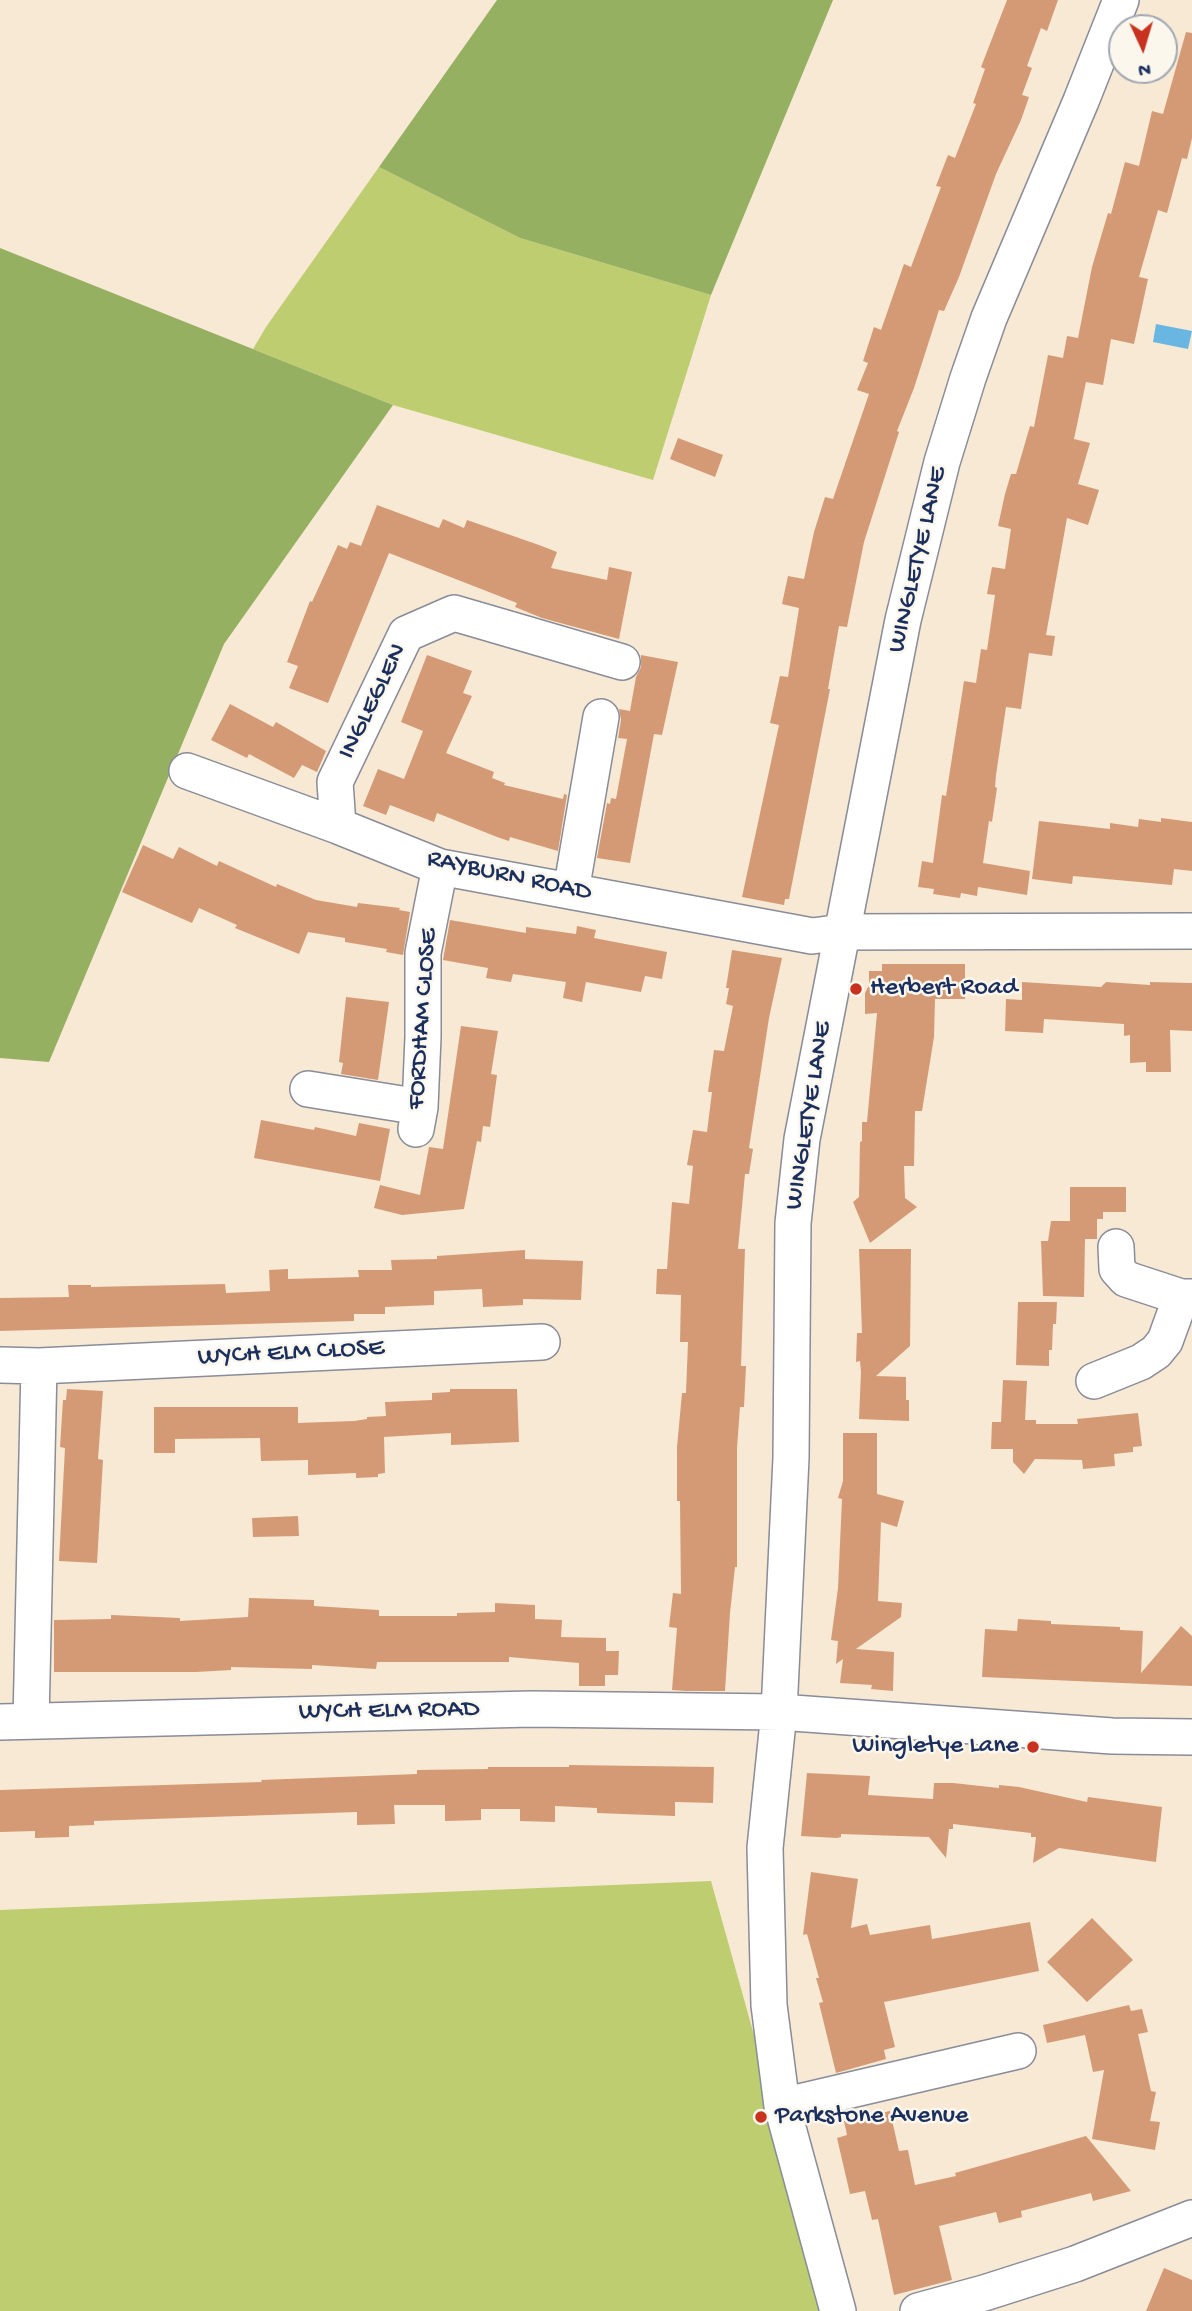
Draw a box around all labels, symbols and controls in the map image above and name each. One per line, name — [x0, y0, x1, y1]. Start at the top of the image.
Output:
north arrow — [1108, 14, 1178, 84]
text: N — [1137, 57, 1151, 80]
street label: WINGLETYE LANE — [882, 464, 956, 656]
street label: INGLEGLEN — [333, 639, 415, 765]
street label: RAYBURN ROAD — [424, 844, 594, 910]
street label: FORDHAM CLOSE — [402, 927, 446, 1111]
place label: Herbert Road — [870, 973, 1017, 1005]
marker: Herbert Road — [848, 981, 864, 997]
street label: WINGLETYE LANE — [780, 1020, 840, 1212]
street label: WYCH ELM CLOSE — [197, 1334, 385, 1374]
street label: WYCH ELM ROAD — [298, 1695, 480, 1729]
place label: Wingletye Lane — [852, 1731, 1019, 1763]
marker: Wingletye Lane — [1025, 1739, 1041, 1755]
place label: Parkstone Avenue — [775, 2101, 968, 2133]
marker: Parkstone Avenue — [753, 2109, 769, 2125]

